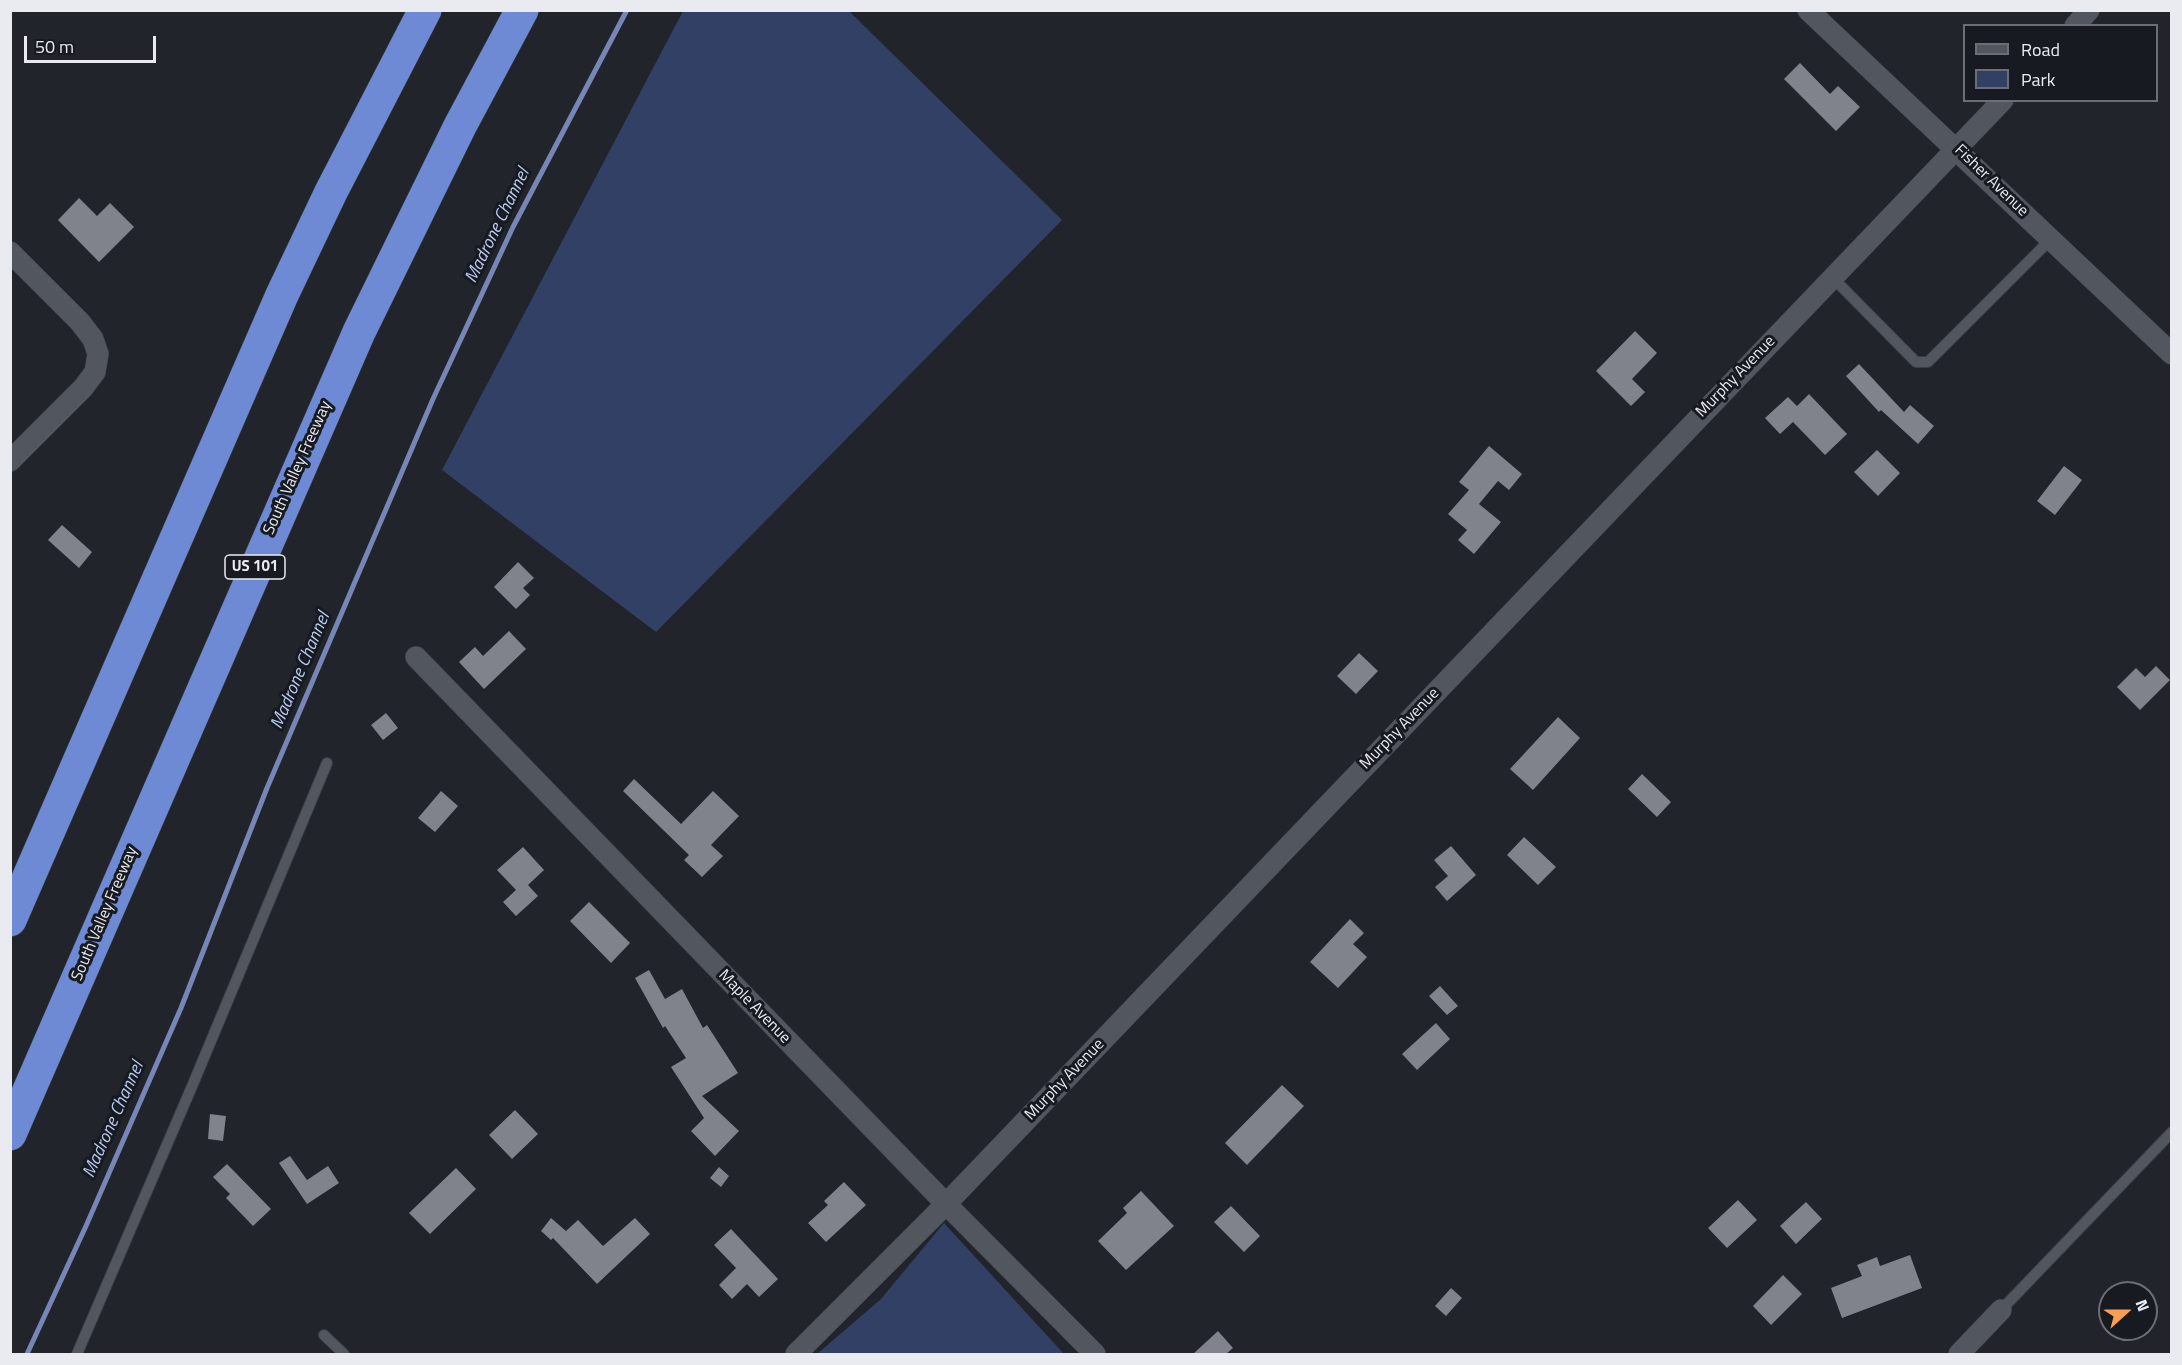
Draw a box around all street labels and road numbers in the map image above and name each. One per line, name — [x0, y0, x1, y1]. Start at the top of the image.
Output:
street label: Fisher Avenue — [1950, 141, 2032, 221]
street label: Murphy Avenue — [1692, 332, 1780, 422]
street label: South Valley Freeway — [260, 398, 336, 538]
road number: US 101 — [225, 555, 285, 579]
street label: Murphy Avenue — [1356, 684, 1444, 774]
street label: South Valley Freeway — [68, 844, 142, 984]
street label: Maple Avenue — [714, 966, 794, 1048]
street label: Murphy Avenue — [1021, 1035, 1109, 1125]

